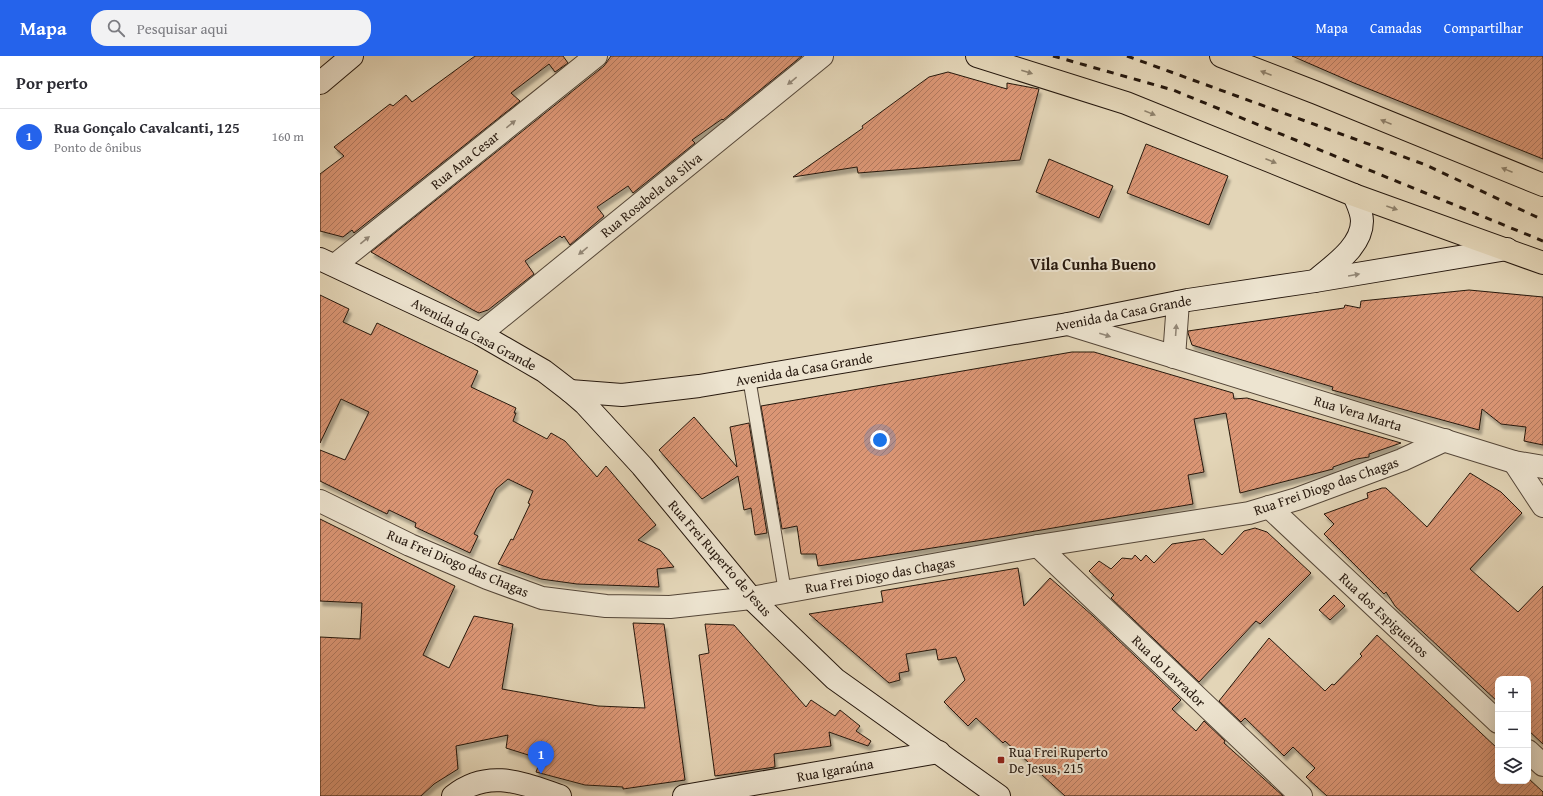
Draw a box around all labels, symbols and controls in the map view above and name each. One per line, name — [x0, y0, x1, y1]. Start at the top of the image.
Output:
search box — [91, 10, 371, 46]
text: Mapa — [20, 14, 67, 42]
icon: search — [105, 17, 127, 39]
text: Pesquisar aqui — [137, 18, 228, 39]
text: Mapa — [1316, 18, 1348, 38]
text: Camadas — [1370, 18, 1422, 38]
text: Compartilhar — [1444, 18, 1523, 38]
one-way arrow — [1021, 69, 1033, 75]
text: Por perto — [16, 70, 88, 95]
one-way arrow — [1259, 70, 1271, 76]
one-way arrow — [787, 76, 798, 85]
one-way arrow — [1145, 110, 1156, 116]
text: Rua Gonçalo Cavalcanti, 125 — [54, 117, 240, 138]
one-way arrow — [1380, 118, 1392, 124]
one-way arrow — [505, 120, 516, 128]
street label: Rua Ana Cesar — [426, 126, 504, 194]
text: 1 — [26, 127, 32, 146]
text: 160 m — [272, 127, 304, 146]
text: Ponto de ônibus — [54, 138, 141, 157]
street label: Rua Rosabela da Silva — [596, 148, 706, 242]
one-way arrow — [1266, 159, 1278, 165]
one-way arrow — [1500, 167, 1512, 173]
one-way arrow — [1387, 206, 1399, 212]
one-way arrow — [360, 236, 371, 245]
one-way arrow — [577, 247, 588, 255]
district label: Vila Cunha Bueno — [1030, 252, 1157, 276]
one-way arrow — [1348, 272, 1360, 278]
street label: Avenida da Casa Grande — [1053, 290, 1194, 336]
street label: Avenida da Casa Grande — [408, 293, 540, 376]
one-way arrow — [1172, 324, 1179, 336]
one-way arrow — [1099, 332, 1111, 338]
street label: Avenida da Casa Grande — [734, 347, 875, 391]
street label: Rua Vera Marta — [1312, 390, 1405, 436]
your location — [870, 430, 890, 450]
street label: Rua Frei Diogo das Chagas — [1251, 452, 1401, 520]
street label: Rua Frei Ruperto de Jesus — [664, 495, 776, 621]
street label: Rua Frei Diogo das Chagas — [384, 524, 532, 602]
street label: Rua Frei Diogo das Chagas — [803, 552, 957, 598]
street label: Rua dos Espigueiros — [1335, 568, 1433, 662]
street label: Rua do Lavrador — [1128, 631, 1211, 712]
map controls — [1495, 676, 1531, 784]
button: + — [1495, 676, 1531, 712]
button: − — [1495, 712, 1531, 748]
pin: 1 — [528, 741, 554, 774]
place label: Rua Frei Ruperto De Jesus, 215 — [1009, 742, 1108, 778]
button: layers — [1495, 748, 1531, 784]
street label: Rua Igaraúna — [795, 753, 875, 787]
marker: Rua Frei Ruperto De Jesus, 215 — [996, 755, 1006, 765]

